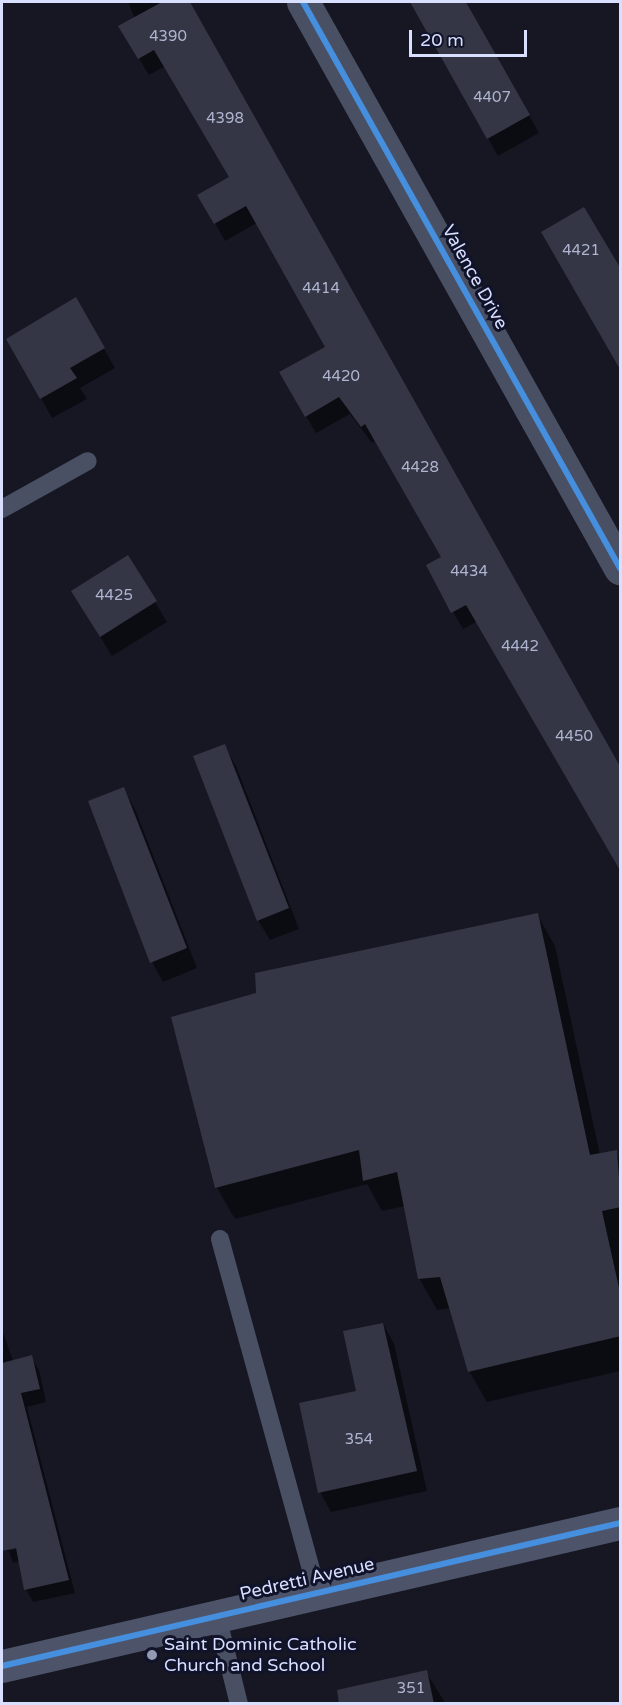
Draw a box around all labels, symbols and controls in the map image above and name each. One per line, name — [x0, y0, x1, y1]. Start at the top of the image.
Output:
scale bar — [412, 18, 530, 56]
house number: 4390 — [149, 28, 187, 46]
text: 20 m — [420, 29, 464, 51]
house number: 4407 — [473, 89, 511, 107]
house number: 4398 — [206, 110, 244, 128]
street label: Valence Drive — [437, 221, 513, 333]
house number: 4421 — [562, 242, 600, 260]
house number: 4414 — [302, 280, 340, 298]
house number: 4420 — [322, 368, 360, 386]
house number: 4428 — [401, 459, 439, 477]
house number: 4434 — [450, 563, 488, 581]
house number: 4425 — [95, 587, 133, 605]
house number: 4442 — [501, 638, 539, 656]
house number: 4450 — [555, 728, 593, 746]
house number: 354 — [345, 1431, 373, 1449]
street label: Pedretti Avenue — [238, 1553, 376, 1605]
place label: Saint Dominic Catholic Church and School — [164, 1634, 357, 1676]
marker: Saint Dominic Catholic Church and School — [145, 1648, 159, 1662]
house number: 351 — [397, 1680, 425, 1698]

